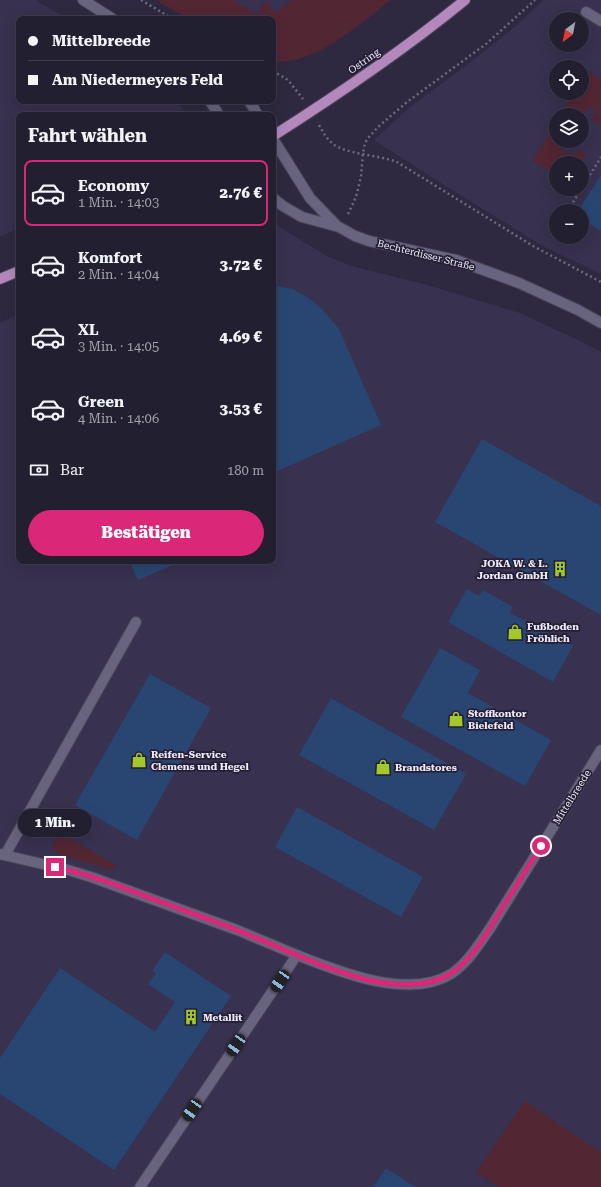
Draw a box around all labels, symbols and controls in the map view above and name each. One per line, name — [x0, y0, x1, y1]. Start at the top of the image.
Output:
north arrow — [549, 12, 589, 52]
map controls — [549, 12, 589, 244]
text: Mittelbreede — [52, 32, 151, 50]
street label: Ostring — [346, 46, 382, 76]
button: locate — [549, 60, 589, 100]
text: Am Niedermeyers Feld — [52, 71, 223, 89]
button: layers — [549, 108, 589, 148]
text: Fahrt wählen — [28, 125, 147, 146]
button: + — [549, 156, 589, 196]
icon: car — [30, 175, 66, 211]
text: Economy — [78, 177, 149, 195]
text: 2.76 € — [220, 184, 262, 202]
text: 1 Min. · 14:03 — [78, 195, 159, 210]
button: − — [549, 204, 589, 244]
street label: Bechterdisser Straße — [376, 238, 476, 273]
icon: car — [30, 247, 66, 283]
text: Komfort — [78, 249, 142, 267]
text: 3.72 € — [220, 256, 262, 274]
text: 2 Min. · 14:04 — [78, 267, 159, 282]
icon: car — [30, 319, 66, 355]
text: XL — [78, 321, 99, 339]
text: 4.69 € — [220, 328, 262, 346]
text: 3 Min. · 14:05 — [78, 339, 159, 354]
icon: car — [30, 391, 66, 427]
text: Green — [78, 393, 124, 411]
text: 3.53 € — [220, 400, 262, 418]
text: 4 Min. · 14:06 — [78, 411, 159, 426]
icon: cash — [28, 459, 50, 481]
text: Bar — [60, 461, 84, 479]
text: 180 m — [227, 463, 264, 478]
button: Bestätigen — [28, 510, 264, 556]
place label: JOKA W. & L. Jordan GmbH — [477, 558, 548, 581]
building icon: JOKA W. & L. Jordan GmbH — [551, 560, 569, 578]
place label: Fußboden Fröhlich — [527, 621, 579, 644]
shop icon: Fußboden Fröhlich — [506, 623, 524, 641]
place label: Stoffkontor Bielefeld — [468, 708, 527, 731]
shop icon: Stoffkontor Bielefeld — [447, 710, 465, 728]
place label: Reifen-Service Clemens und Hegel — [151, 749, 249, 772]
shop icon: Reifen-Service Clemens und Hegel — [130, 751, 148, 769]
shop icon: Brandstores — [374, 758, 392, 776]
place label: Brandstores — [395, 762, 457, 773]
street label: Mittelbreede — [551, 767, 593, 826]
callout: 1 Min. — [18, 809, 92, 837]
text: 1 Min. — [35, 815, 75, 830]
route start — [532, 837, 550, 855]
route end — [46, 858, 64, 876]
car — [268, 968, 292, 994]
building icon: Metallit — [182, 1008, 200, 1026]
place label: Metallit — [203, 1012, 242, 1023]
car — [224, 1032, 248, 1058]
car — [180, 1097, 204, 1123]

